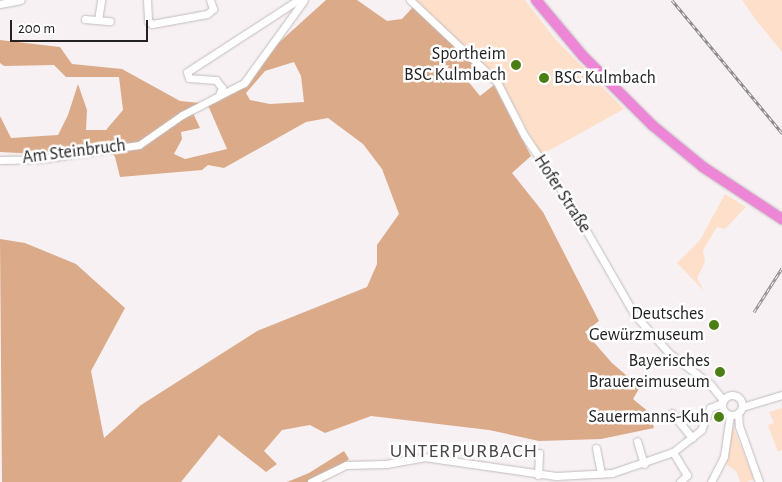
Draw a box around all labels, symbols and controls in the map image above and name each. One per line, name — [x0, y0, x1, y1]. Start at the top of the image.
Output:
scale bar — [12, 10, 150, 42]
text: 200 m — [18, 21, 55, 36]
place label: Sportheim BSC Kulmbach — [404, 44, 506, 86]
marker: Sportheim BSC Kulmbach — [510, 59, 522, 71]
place label: BSC Kulmbach — [554, 67, 656, 89]
marker: BSC Kulmbach — [538, 72, 550, 84]
street label: Am Steinbruch — [21, 135, 127, 169]
street label: Hofer Straße — [529, 151, 595, 237]
place label: Deutsches Gewürzmuseum — [589, 304, 704, 346]
marker: Deutsches Gewürzmuseum — [708, 319, 720, 331]
place label: Bayerisches Brauereimuseum — [589, 351, 710, 394]
marker: Bayerisches Brauereimuseum — [714, 366, 726, 378]
place label: Sauermanns-Kuh — [589, 406, 709, 428]
marker: Sauermanns-Kuh — [713, 411, 725, 423]
district label: UNTERPURBACH — [388, 439, 540, 463]

